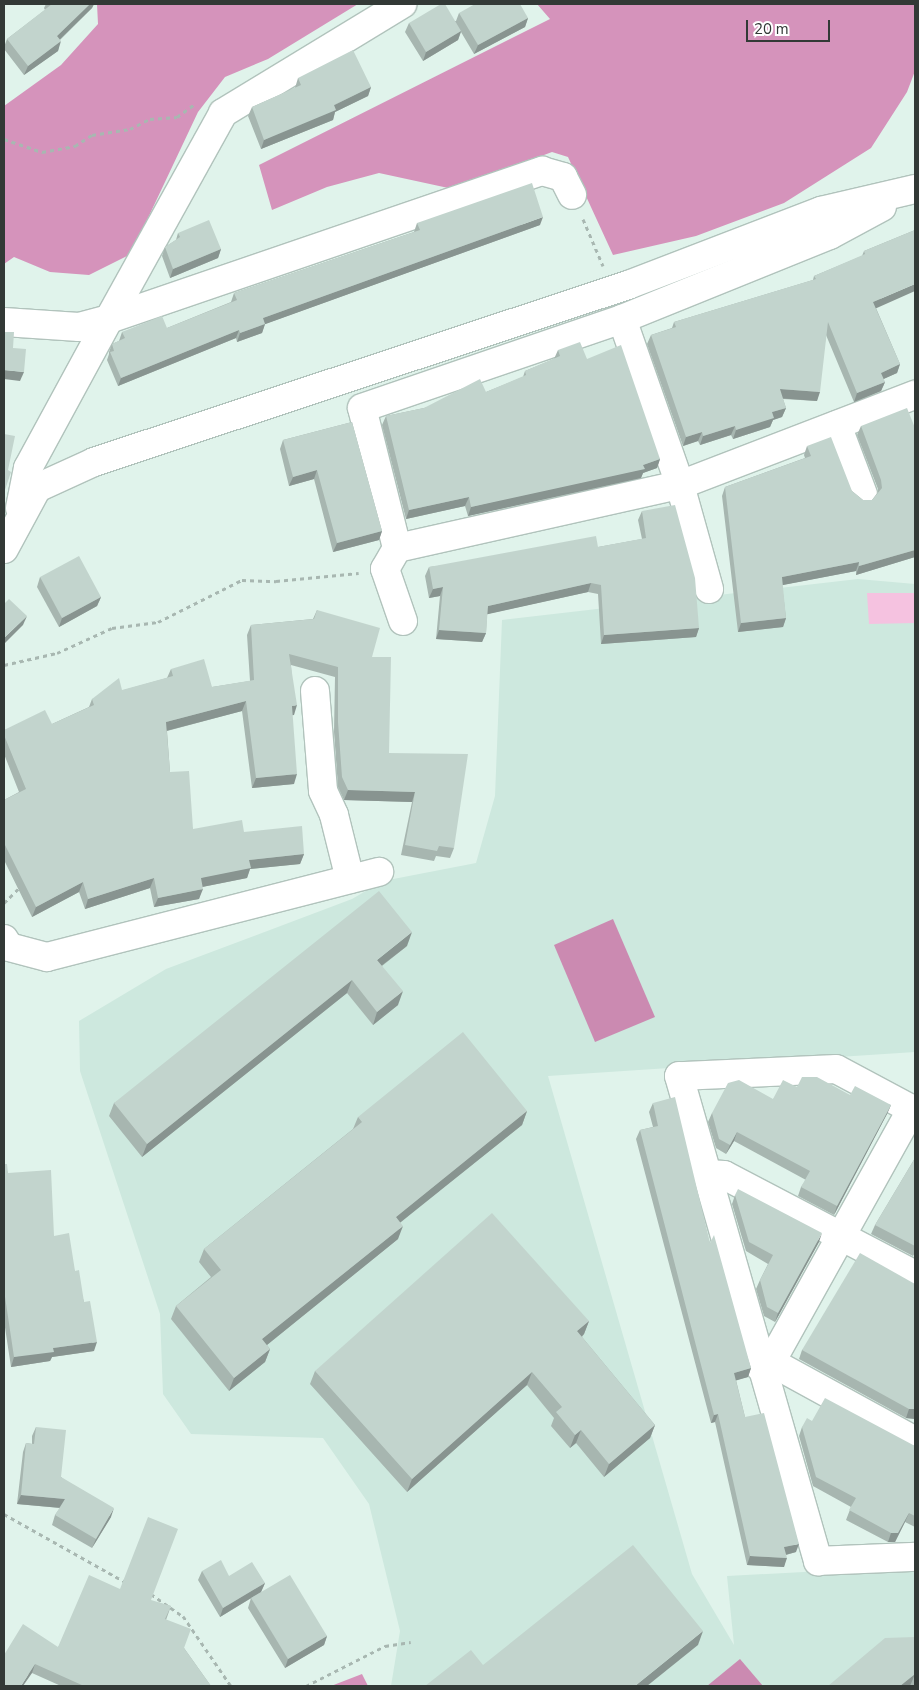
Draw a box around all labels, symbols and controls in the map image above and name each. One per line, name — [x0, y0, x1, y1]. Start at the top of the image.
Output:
scale bar — [749, 10, 833, 42]
text: 20 m — [754, 19, 789, 39]

